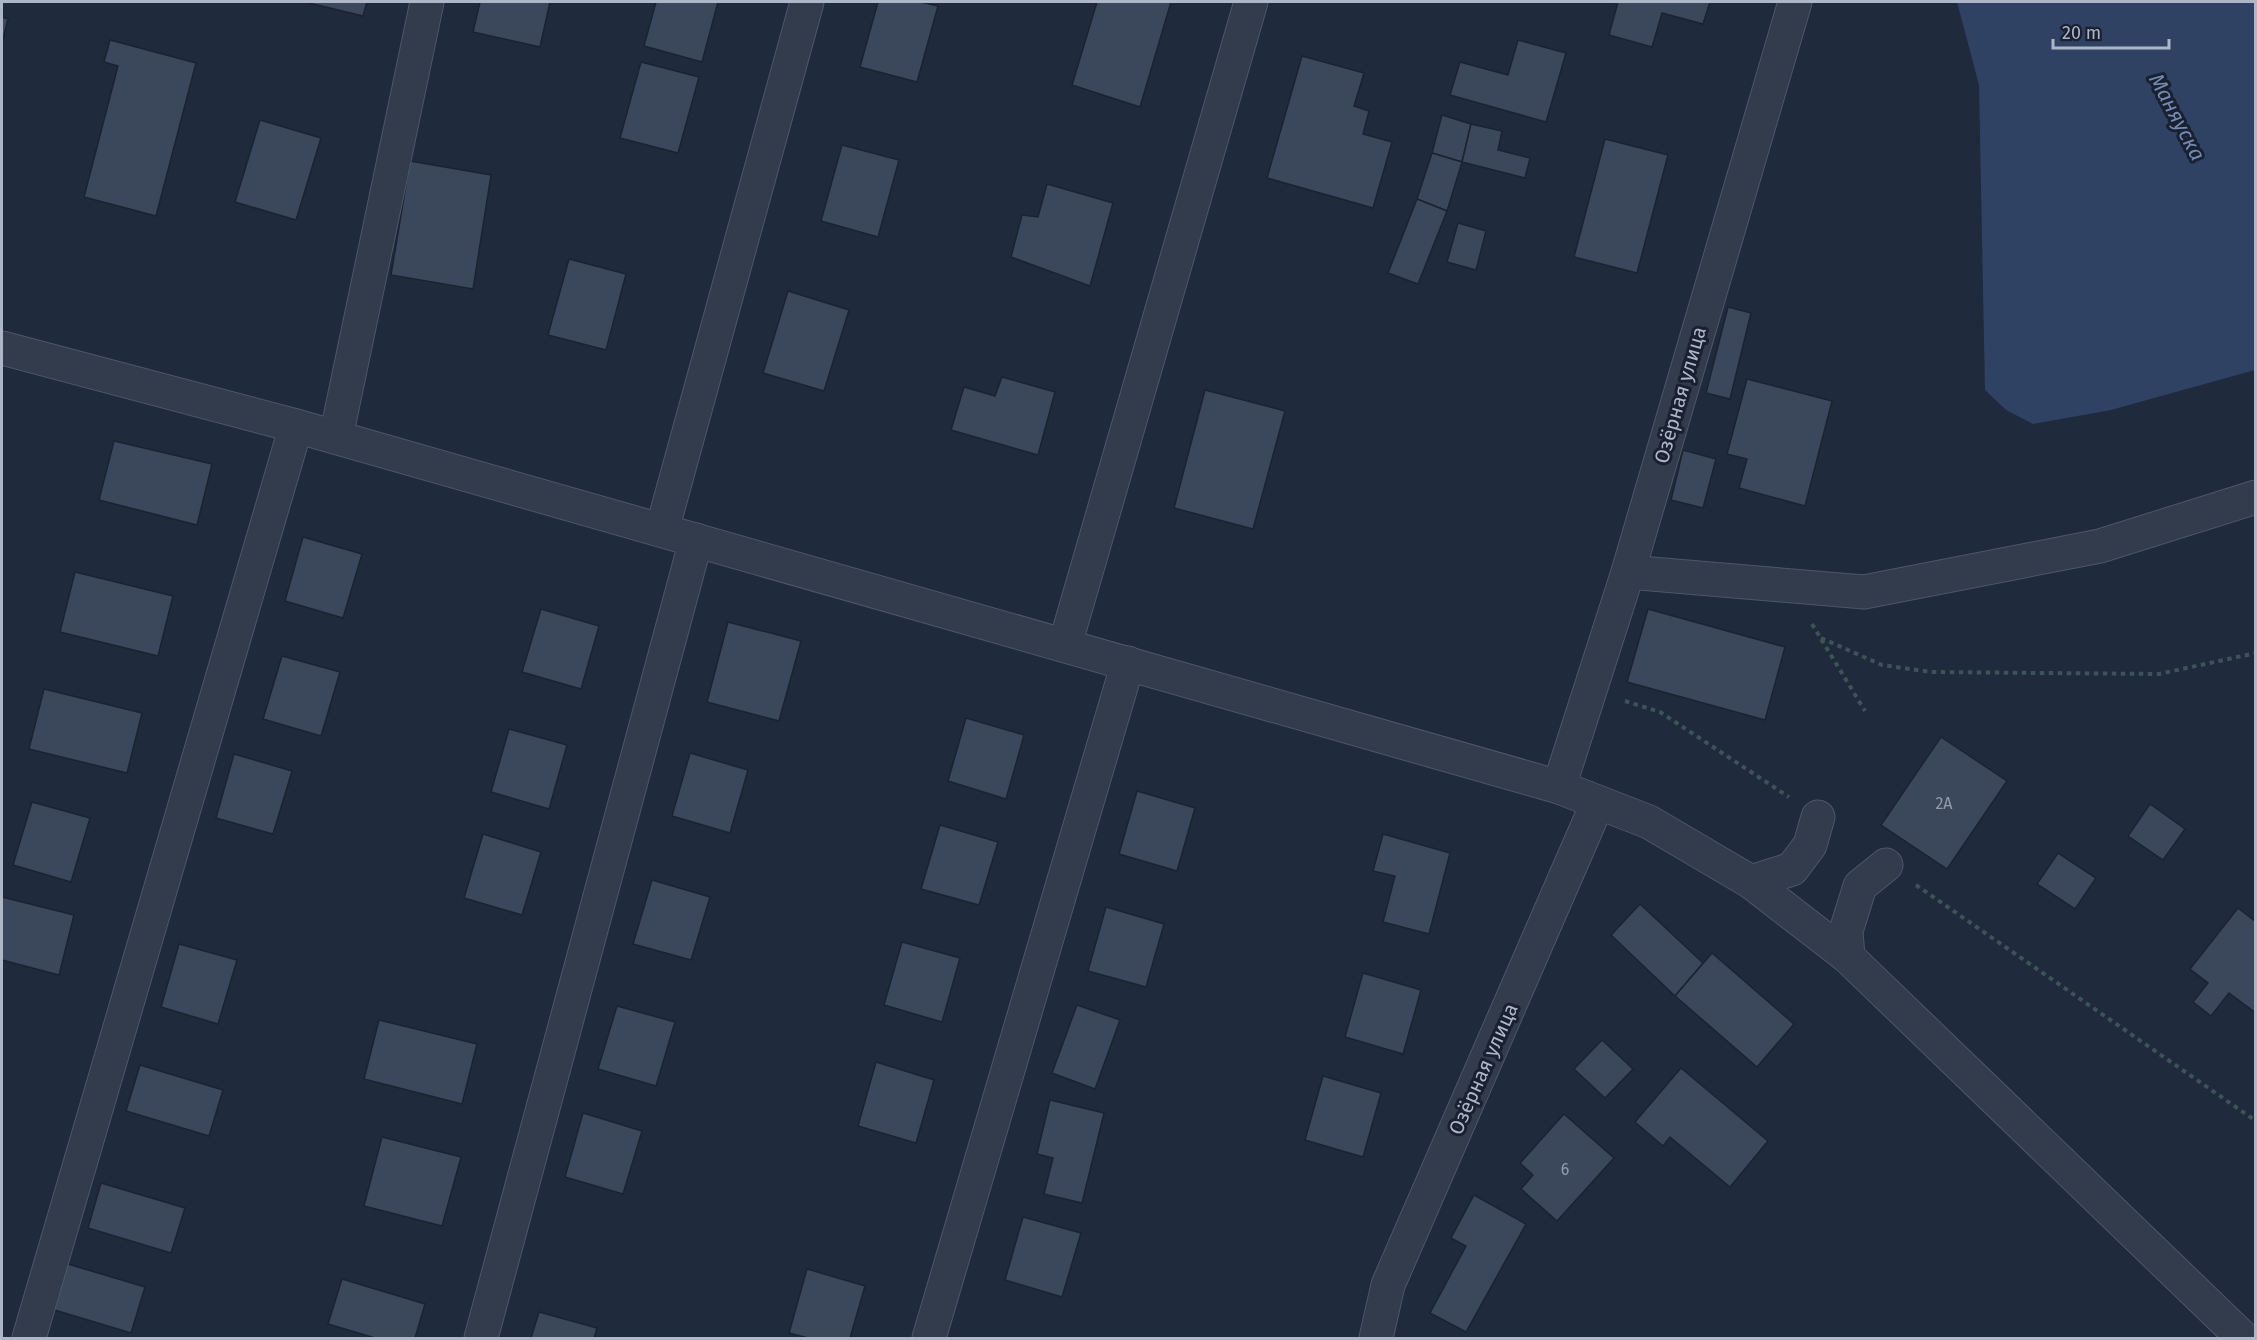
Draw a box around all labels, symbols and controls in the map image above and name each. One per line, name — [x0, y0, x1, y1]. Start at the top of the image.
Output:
scale bar — [2053, 12, 2168, 50]
text: 20 m — [2062, 22, 2101, 44]
water label: Маняуска — [2143, 69, 2211, 165]
street label: Озёрная улица — [1649, 324, 1711, 466]
house number: 2А — [1935, 794, 1953, 813]
street label: Озёрная улица — [1443, 1000, 1523, 1138]
house number: 6 — [1561, 1160, 1569, 1179]

